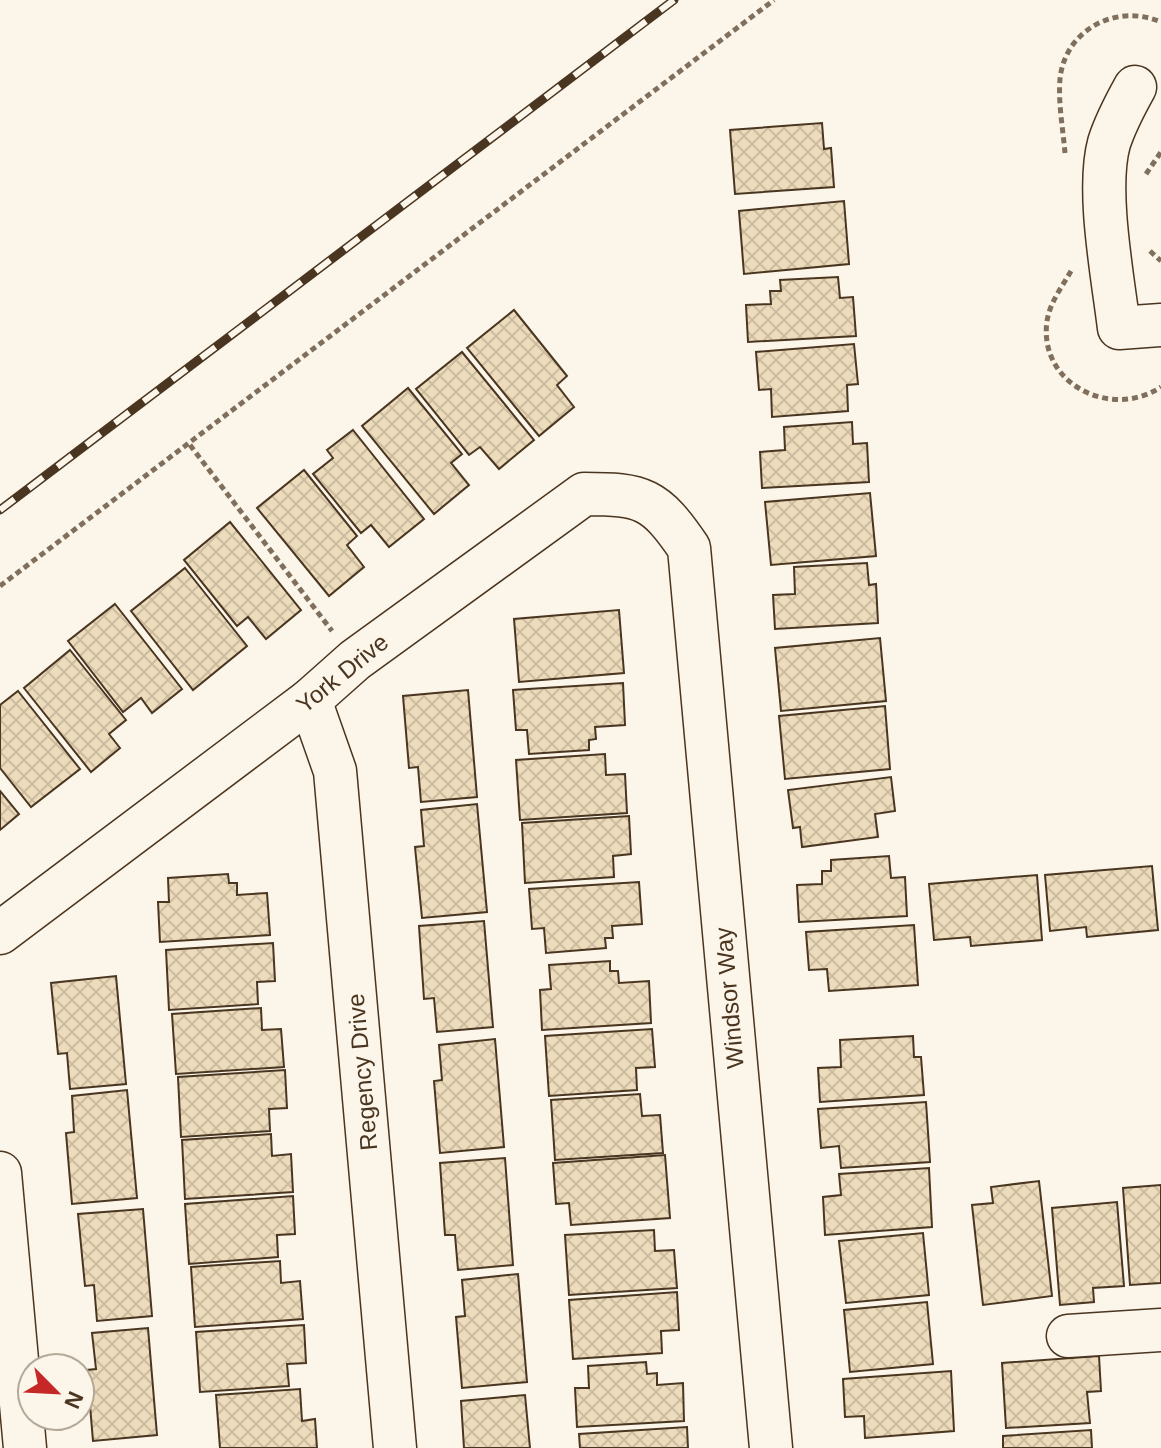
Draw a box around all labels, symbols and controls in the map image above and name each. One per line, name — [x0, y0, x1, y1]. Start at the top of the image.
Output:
street label: York Drive — [291, 628, 393, 718]
street label: Windsor Way — [709, 926, 749, 1070]
street label: Regency Drive — [342, 992, 382, 1152]
north arrow — [16, 1352, 96, 1432]
text: N — [59, 1388, 88, 1412]

